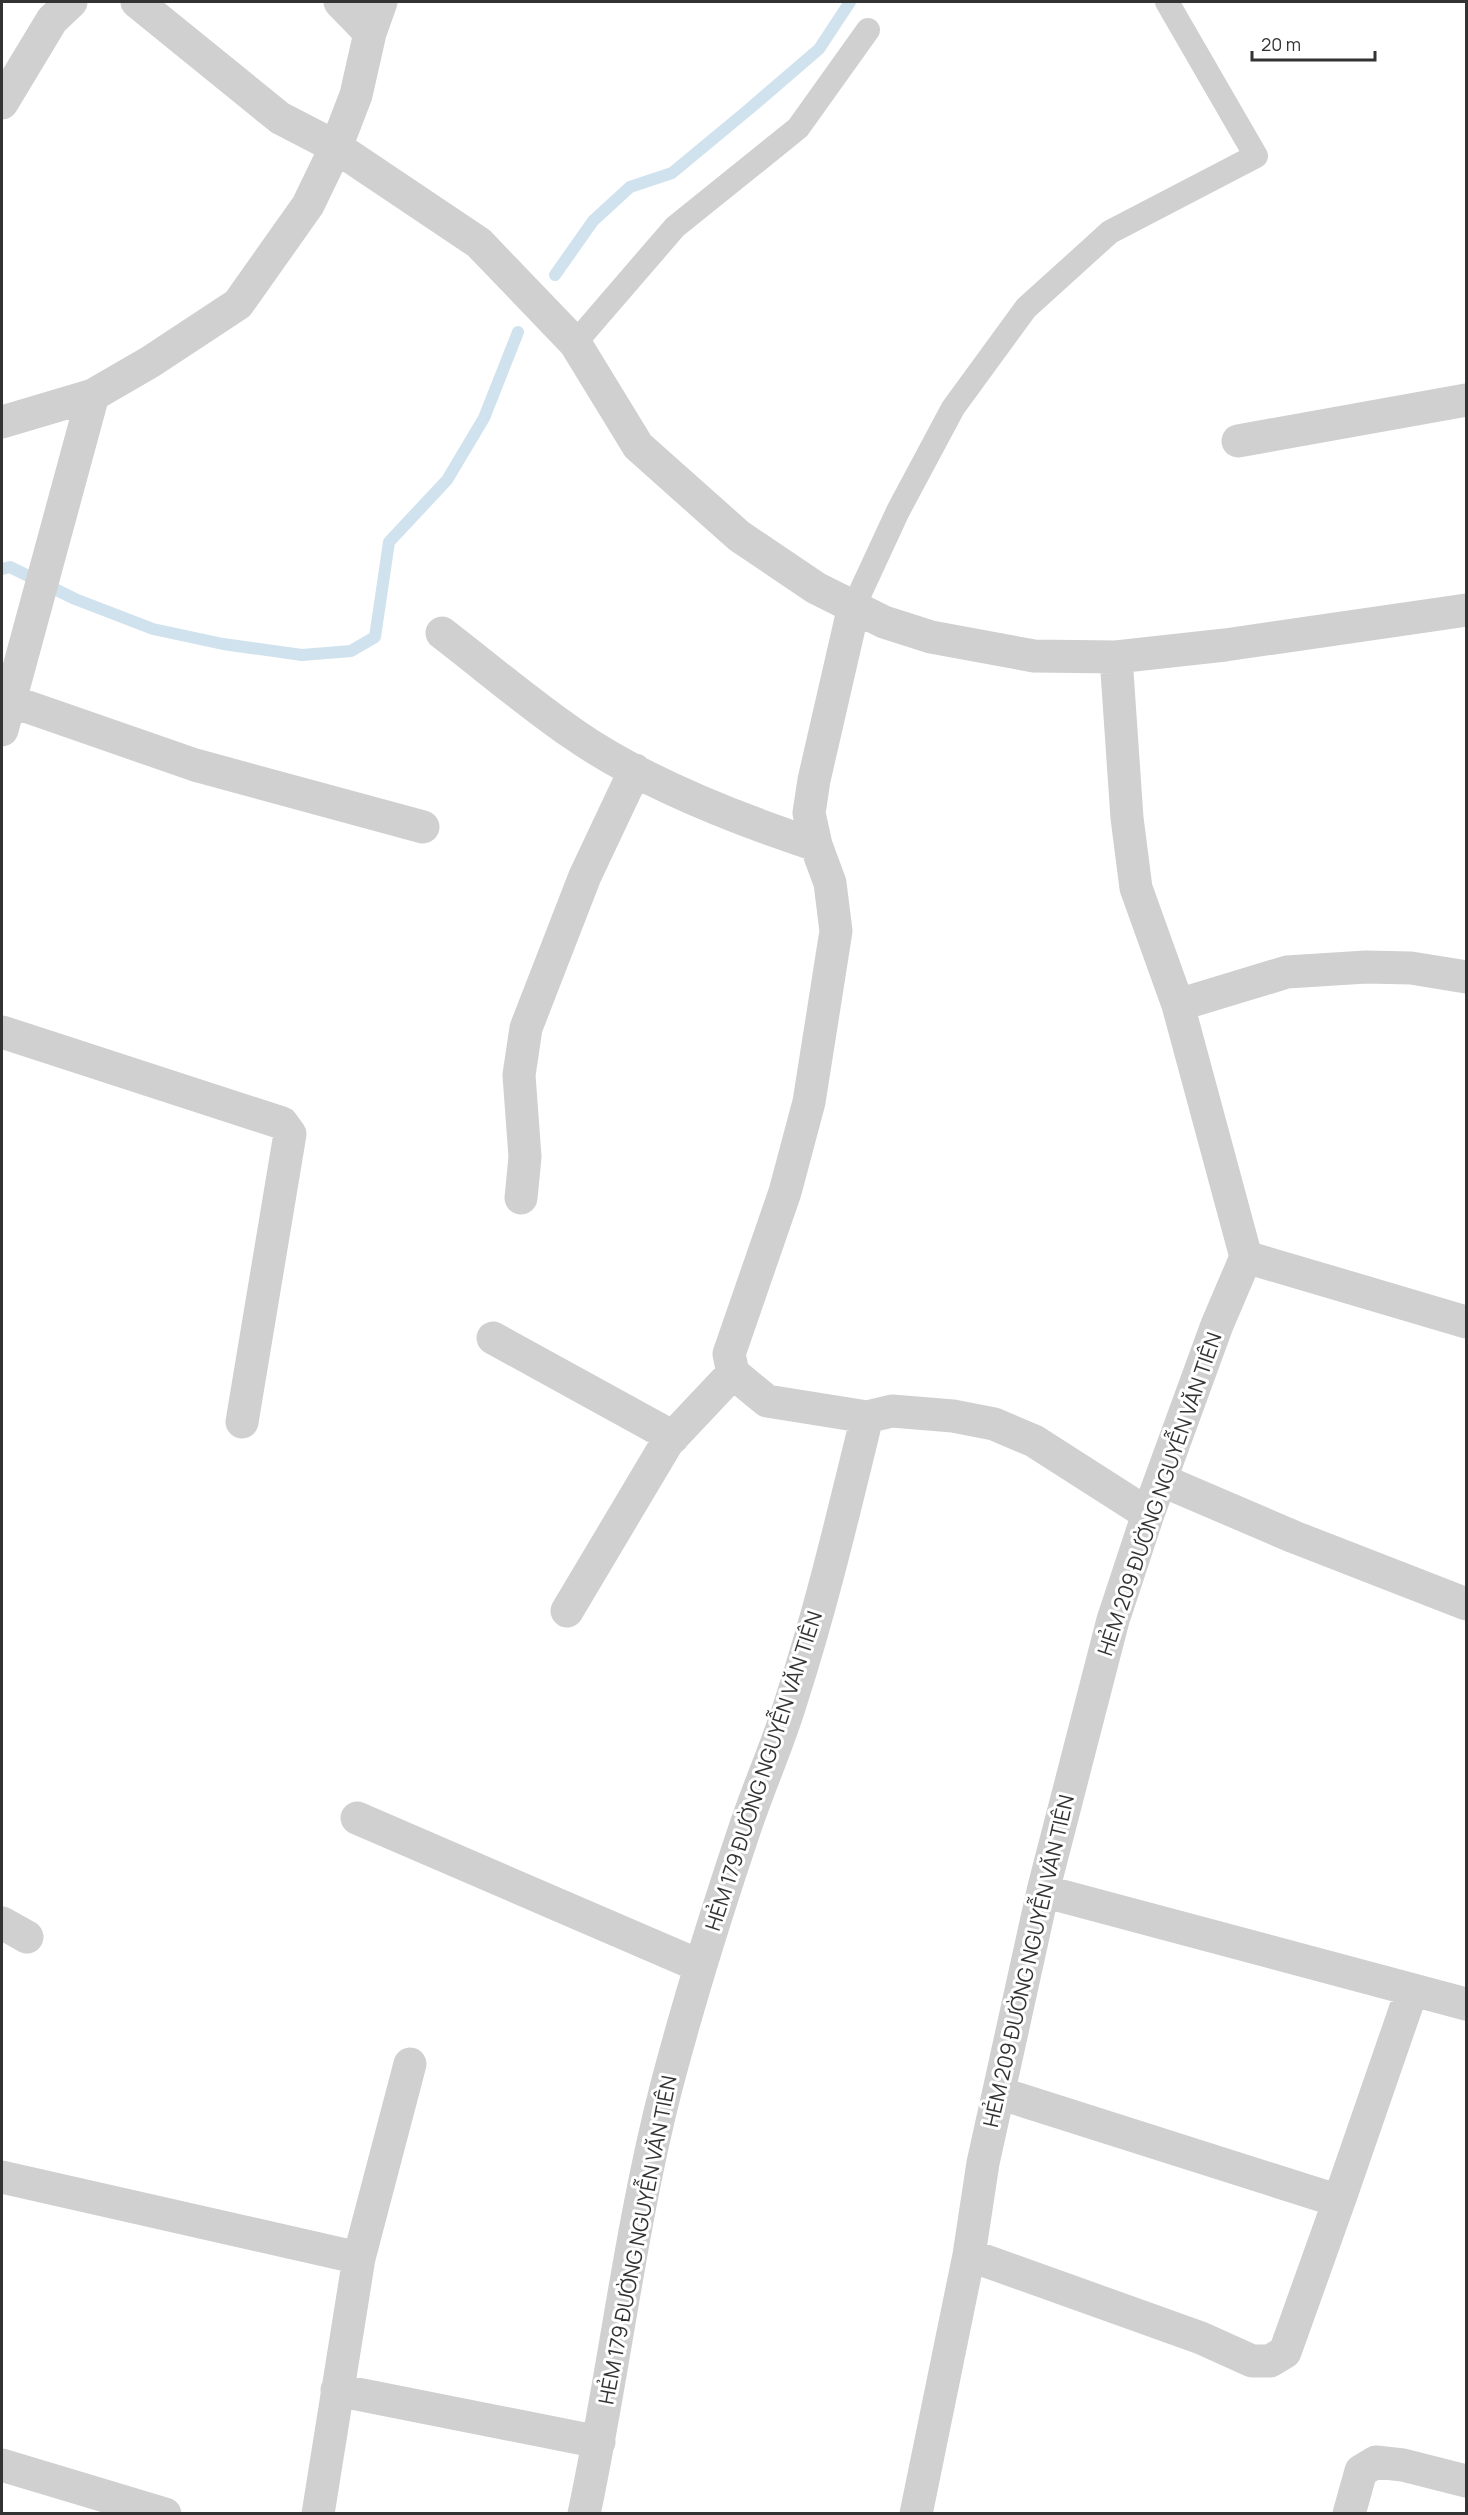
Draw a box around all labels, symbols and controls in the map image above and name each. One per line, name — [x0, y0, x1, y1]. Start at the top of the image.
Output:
scale bar — [1252, 24, 1375, 62]
text: 20 m — [1261, 32, 1301, 56]
street label: HẺM 209 ĐƯỜNG NGUYỄN VĂN TIÊN — [1088, 1327, 1228, 1659]
street label: HẺM 179 ĐƯỜNG NGUYỄN VĂN TIÊN — [696, 1607, 828, 1934]
street label: HẺM 209 ĐƯỜNG NGUYỄN VĂN TIÊN — [974, 1791, 1080, 2130]
street label: HẺM 179 ĐƯỜNG NGUYỄN VĂN TIÊN — [589, 2073, 683, 2407]

